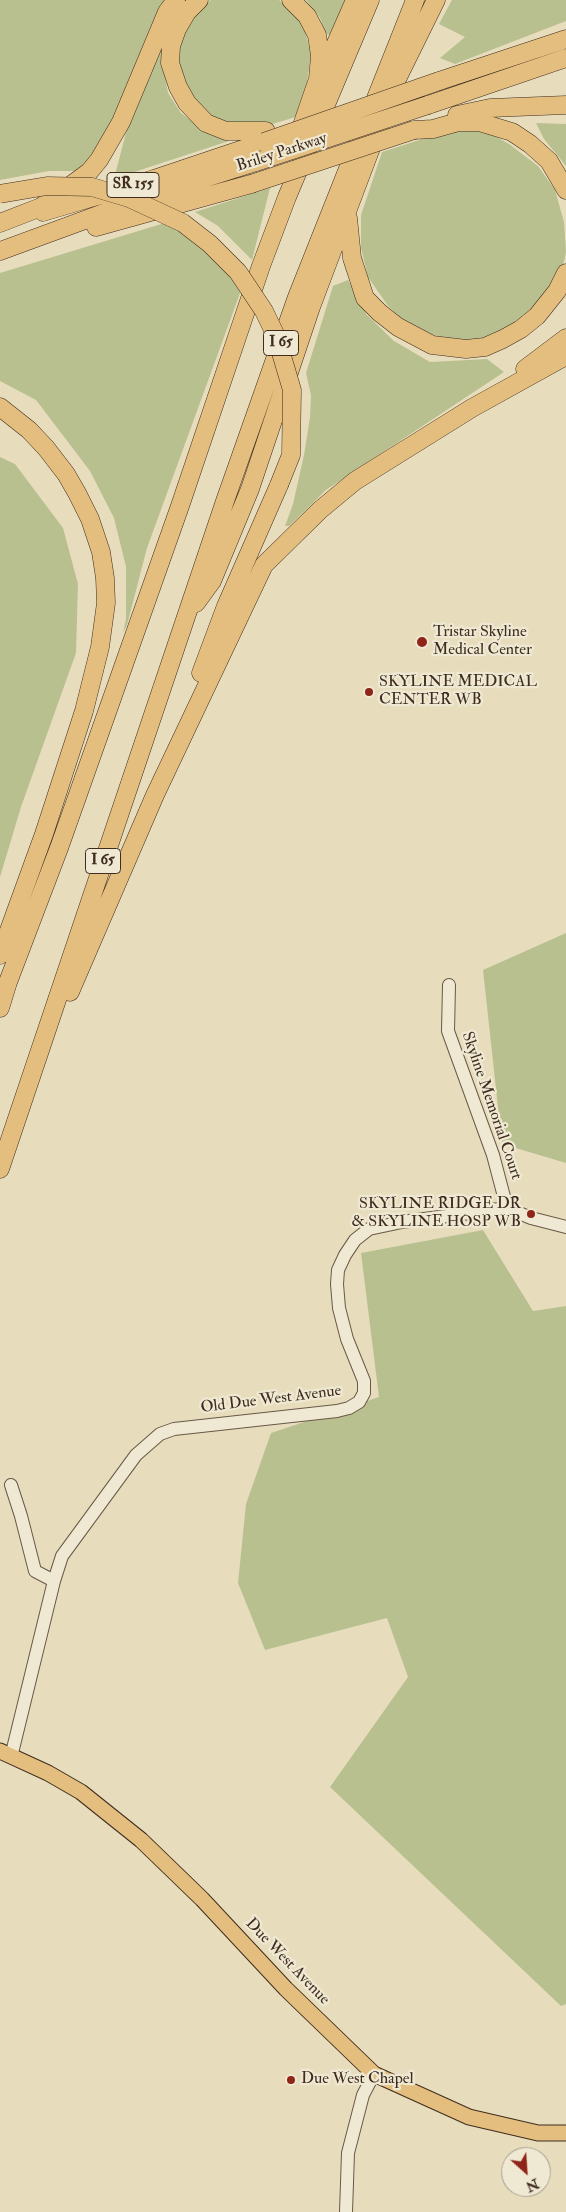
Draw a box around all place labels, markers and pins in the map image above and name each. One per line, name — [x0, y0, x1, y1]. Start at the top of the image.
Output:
place label: Tristar Skyline Medical Center — [433, 623, 532, 661]
marker: Tristar Skyline Medical Center — [415, 635, 429, 649]
place label: SKYLINE MEDICAL CENTER WB — [379, 673, 537, 711]
marker: SKYLINE MEDICAL CENTER WB — [363, 686, 375, 698]
place label: SKYLINE RIDGE DR & SKYLINE HOSP WB — [352, 1195, 521, 1233]
marker: SKYLINE RIDGE DR & SKYLINE HOSP WB — [525, 1208, 537, 1220]
place label: Due West Chapel — [301, 2070, 414, 2090]
marker: Due West Chapel — [285, 2074, 297, 2086]

